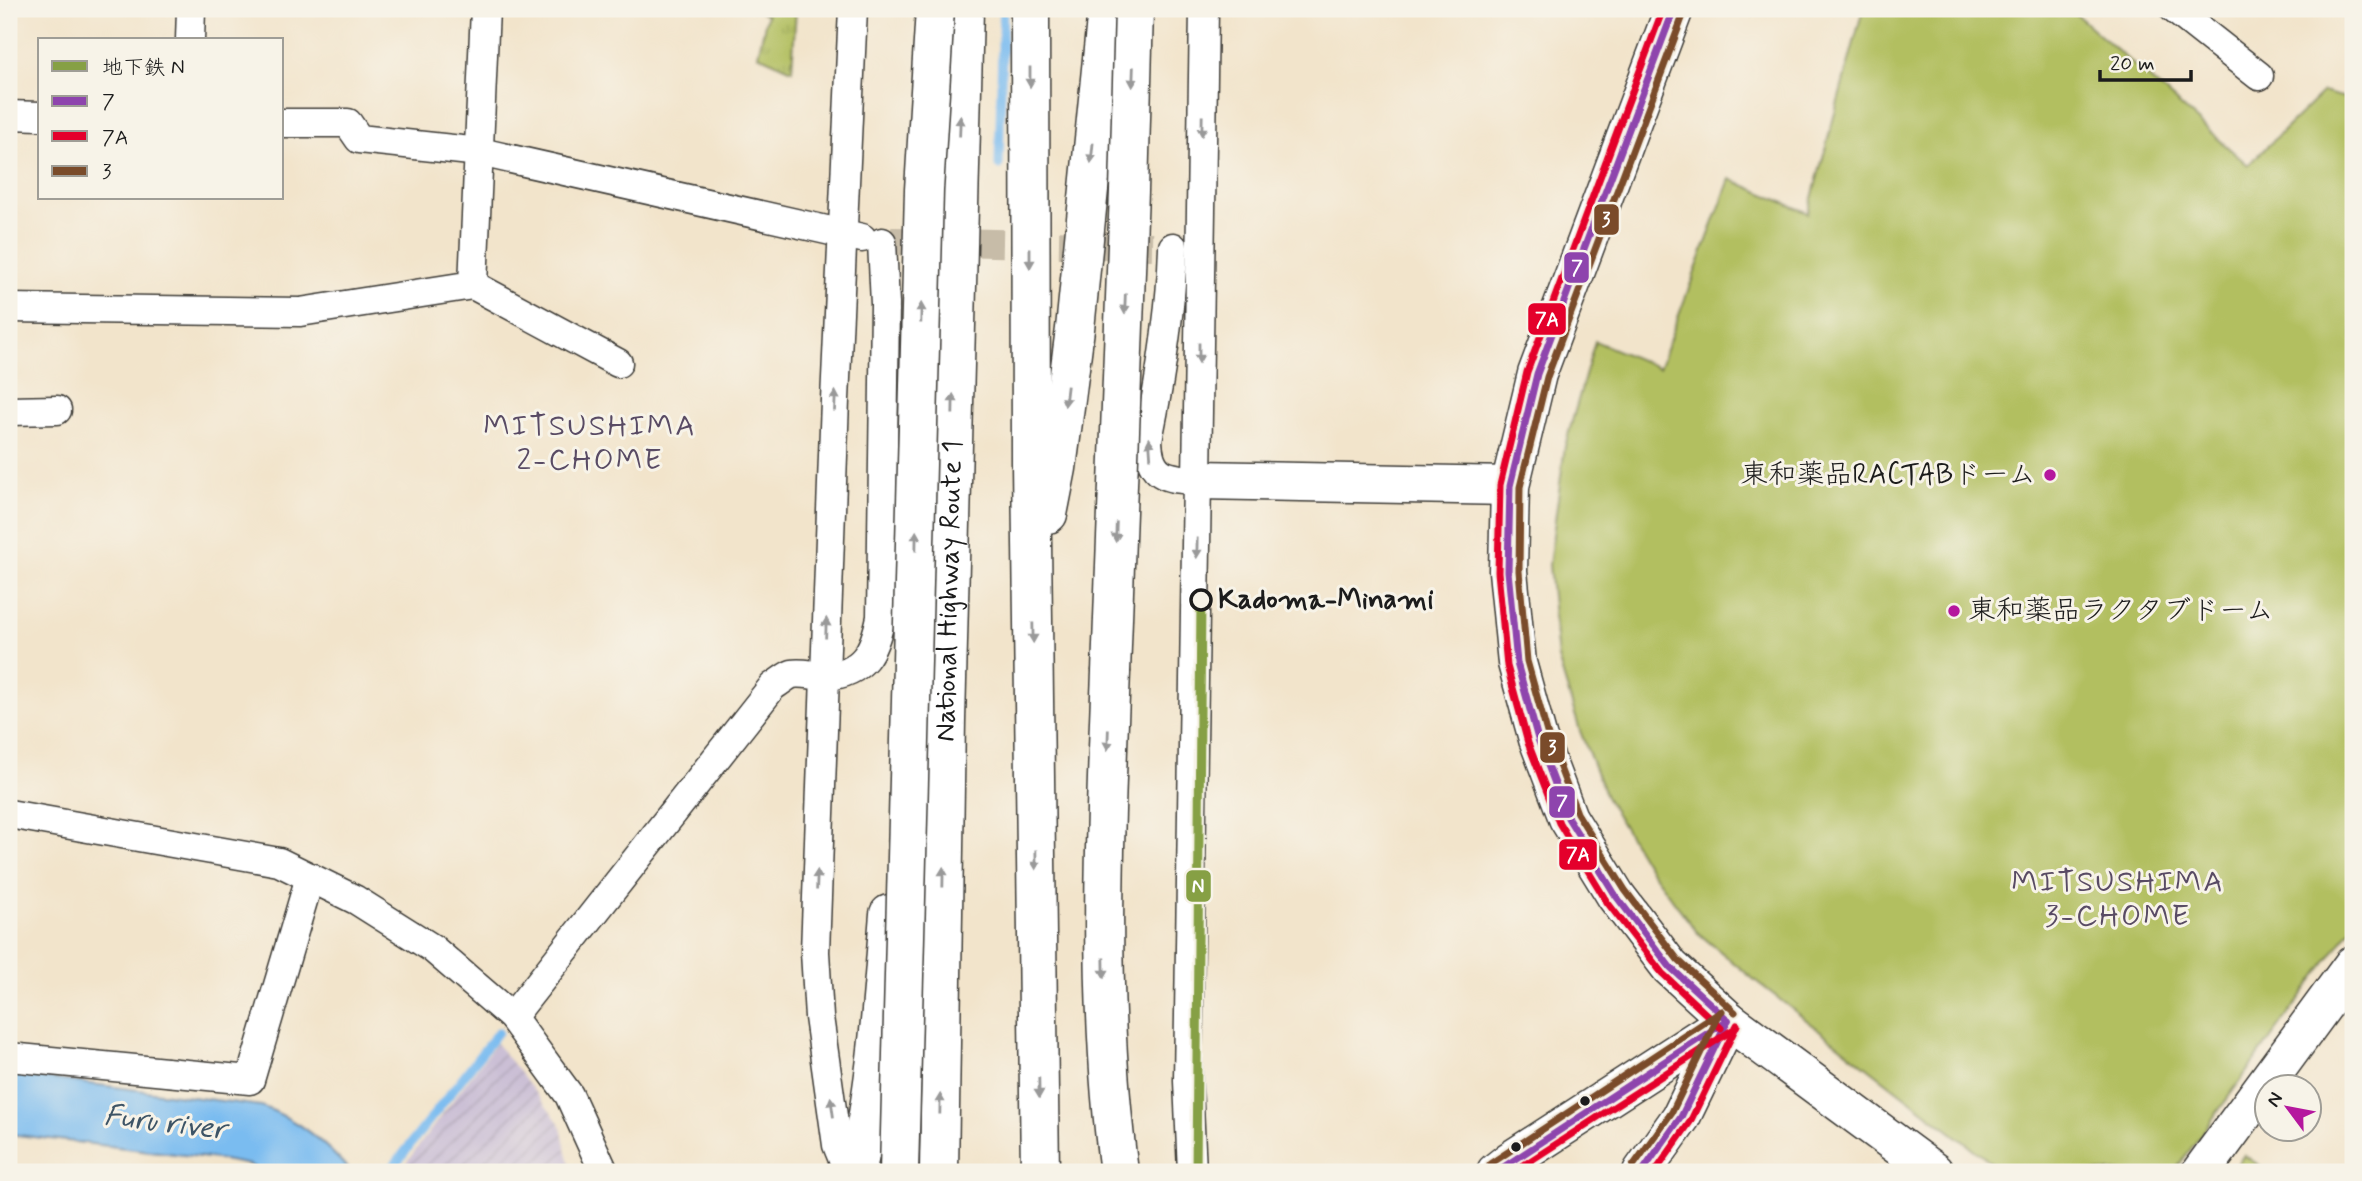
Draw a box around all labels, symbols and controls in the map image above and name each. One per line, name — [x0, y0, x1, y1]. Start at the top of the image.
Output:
legend — [38, 38, 284, 200]
scale bar — [2100, 38, 2190, 82]
text: 20 m — [2110, 50, 2155, 78]
text: 地下鉄 N — [102, 54, 185, 82]
one-way arrow — [1024, 66, 1036, 88]
one-way arrow — [1127, 66, 1138, 88]
text: 7 — [102, 88, 115, 116]
one-way arrow — [955, 115, 966, 137]
one-way arrow — [1196, 115, 1208, 137]
text: 7A — [102, 124, 128, 152]
one-way arrow — [1086, 142, 1097, 164]
text: 3 — [102, 158, 112, 186]
line badge: 3 — [1593, 203, 1620, 236]
text: 3 — [1602, 208, 1611, 233]
one-way arrow — [1024, 247, 1036, 269]
line badge: 7 — [1563, 251, 1590, 284]
text: 7 — [1571, 256, 1583, 281]
one-way arrow — [1119, 294, 1130, 316]
one-way arrow — [915, 302, 927, 324]
line badge: 7A — [1527, 302, 1567, 336]
text: 7A — [1535, 308, 1559, 333]
one-way arrow — [1193, 343, 1205, 365]
one-way arrow — [1061, 385, 1072, 407]
one-way arrow — [829, 390, 840, 412]
one-way arrow — [947, 393, 958, 415]
district label: MITSUSHIMA 2-CHOME — [483, 407, 697, 480]
one-way arrow — [1144, 436, 1155, 458]
street label: National Highway Route 1 — [927, 440, 972, 742]
place label: 東和薬品RACTABドーム — [1740, 457, 2036, 494]
marker: 東和薬品RACTABドーム — [2042, 467, 2058, 483]
one-way arrow — [1111, 521, 1122, 543]
one-way arrow — [910, 529, 921, 551]
one-way arrow — [1191, 538, 1202, 560]
place label: Kadoma-Minami — [1218, 582, 1434, 619]
marker: Kadoma-Minami — [1190, 589, 1212, 611]
place label: 東和薬品ラクタブドーム — [1968, 593, 2274, 630]
marker: 東和薬品ラクタブドーム — [1946, 603, 1962, 619]
one-way arrow — [821, 617, 832, 639]
one-way arrow — [1027, 622, 1039, 644]
one-way arrow — [1103, 729, 1114, 751]
line badge: 3 — [1539, 731, 1566, 764]
text: 3 — [1548, 736, 1557, 761]
line badge: 7 — [1548, 785, 1576, 819]
text: 7 — [1556, 791, 1568, 816]
line badge: 7A — [1558, 838, 1598, 871]
text: 7A — [1566, 843, 1590, 868]
one-way arrow — [1031, 849, 1042, 871]
district label: MITSUSHIMA 3-CHOME — [2011, 863, 2225, 936]
one-way arrow — [937, 865, 949, 887]
one-way arrow — [811, 869, 822, 891]
line badge: N — [1185, 869, 1212, 903]
text: N — [1192, 875, 1204, 900]
one-way arrow — [1098, 957, 1110, 979]
north arrow — [2254, 1072, 2324, 1142]
one-way arrow — [1033, 1077, 1045, 1099]
text: N — [2261, 1088, 2289, 1112]
one-way arrow — [934, 1093, 946, 1115]
unlabelled marker — [1578, 1094, 1592, 1108]
one-way arrow — [826, 1095, 837, 1117]
water label: Furu river — [102, 1096, 232, 1150]
unlabelled marker — [1509, 1140, 1523, 1154]

